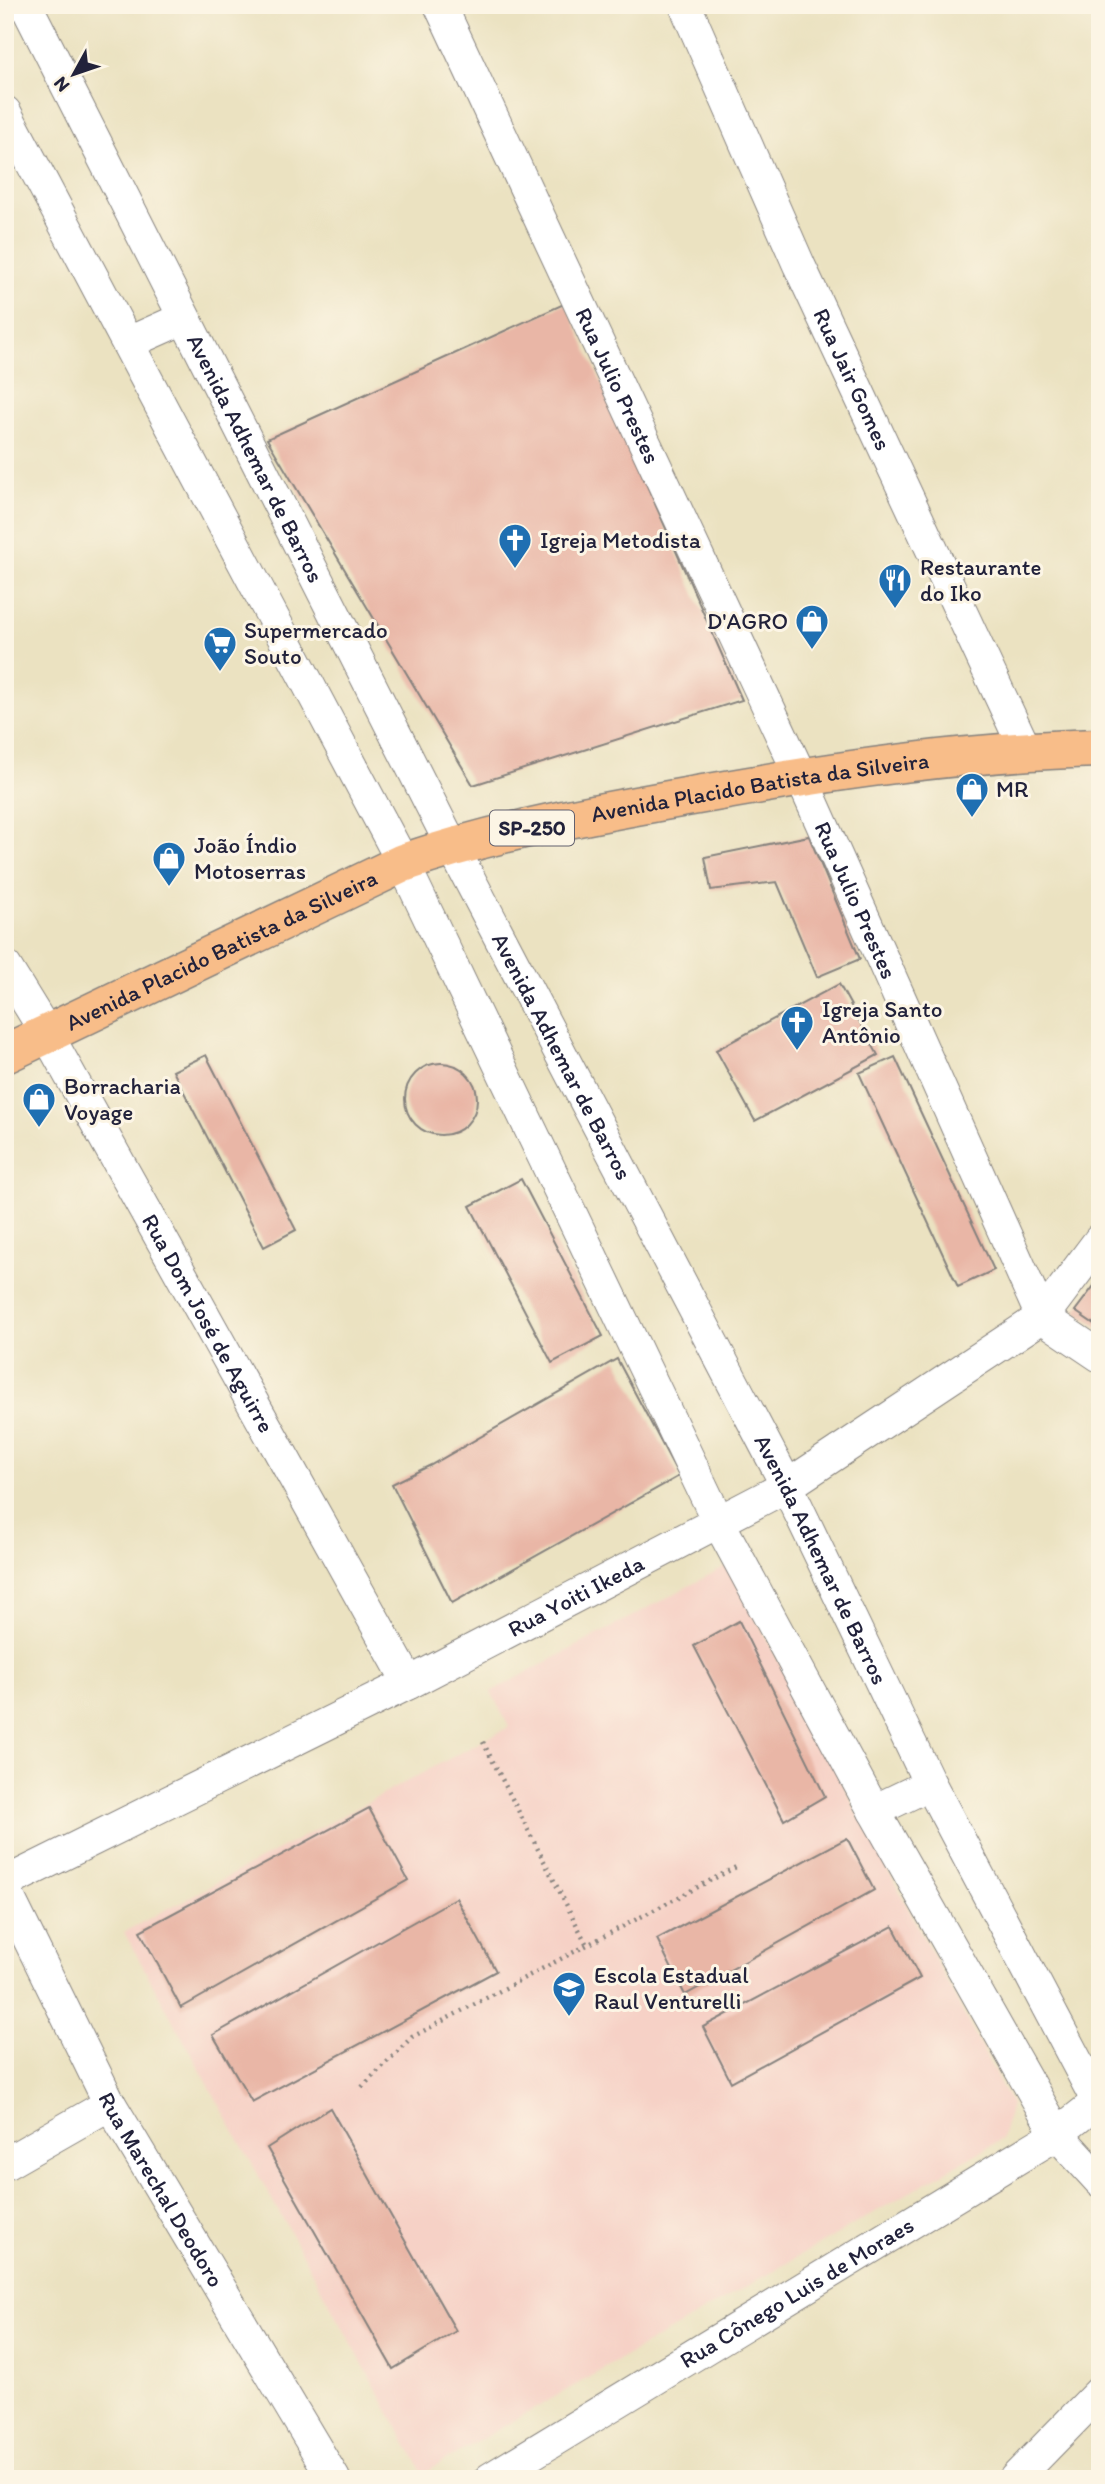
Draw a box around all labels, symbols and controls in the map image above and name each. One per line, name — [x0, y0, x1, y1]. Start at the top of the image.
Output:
north arrow — [38, 38, 108, 108]
text: N — [48, 72, 74, 97]
street label: Rua Julio Prestes — [569, 303, 666, 468]
street label: Rua Jair Gomes — [807, 304, 898, 455]
street label: Avenida Adhemar de Barros — [181, 329, 330, 587]
church icon: Igreja Metodista — [496, 521, 534, 570]
place label: Igreja Metodista — [540, 526, 701, 554]
place label: Restaurante do Iko — [920, 553, 1041, 607]
restaurant icon: Restaurante do Iko — [876, 561, 914, 610]
shop icon: D'AGRO — [793, 602, 831, 651]
place label: D'AGRO — [707, 607, 788, 635]
place label: Supermercado Souto — [244, 616, 388, 670]
supermarket icon: Supermercado Souto — [201, 624, 239, 673]
street label: Avenida Placido Batista da Silveira — [589, 746, 930, 828]
shop icon: MR — [953, 770, 991, 819]
place label: MR — [996, 775, 1029, 803]
road number: SP-250 — [490, 810, 574, 846]
street label: Rua Julio Prestes — [809, 817, 903, 983]
place label: João Índio Motoserras — [194, 831, 306, 885]
shop icon: João Índio Motoserras — [150, 839, 188, 888]
street label: Avenida Placido Batista da Silveira — [61, 864, 382, 1037]
street label: Avenida Adhemar de Barros — [486, 928, 638, 1184]
place label: Igreja Santo Antônio — [822, 995, 942, 1049]
church icon: Igreja Santo Antônio — [778, 1003, 816, 1052]
place label: Borracharia Voyage — [64, 1072, 181, 1126]
shop icon: Borracharia Voyage — [20, 1080, 58, 1129]
street label: Rua Dom José de Aguirre — [136, 1209, 280, 1437]
street label: Avenida Adhemar de Barros — [748, 1429, 894, 1689]
street label: Rua Yoiti Ikeda — [503, 1549, 649, 1643]
place label: Escola Estadual Raul Venturelli — [594, 1961, 749, 2015]
school or university icon: Escola Estadual Raul Venturelli — [550, 1969, 588, 2018]
street label: Rua Marechal Deodoro — [92, 2087, 230, 2292]
street label: Rua Cônego Luis de Moraes — [675, 2211, 919, 2374]

